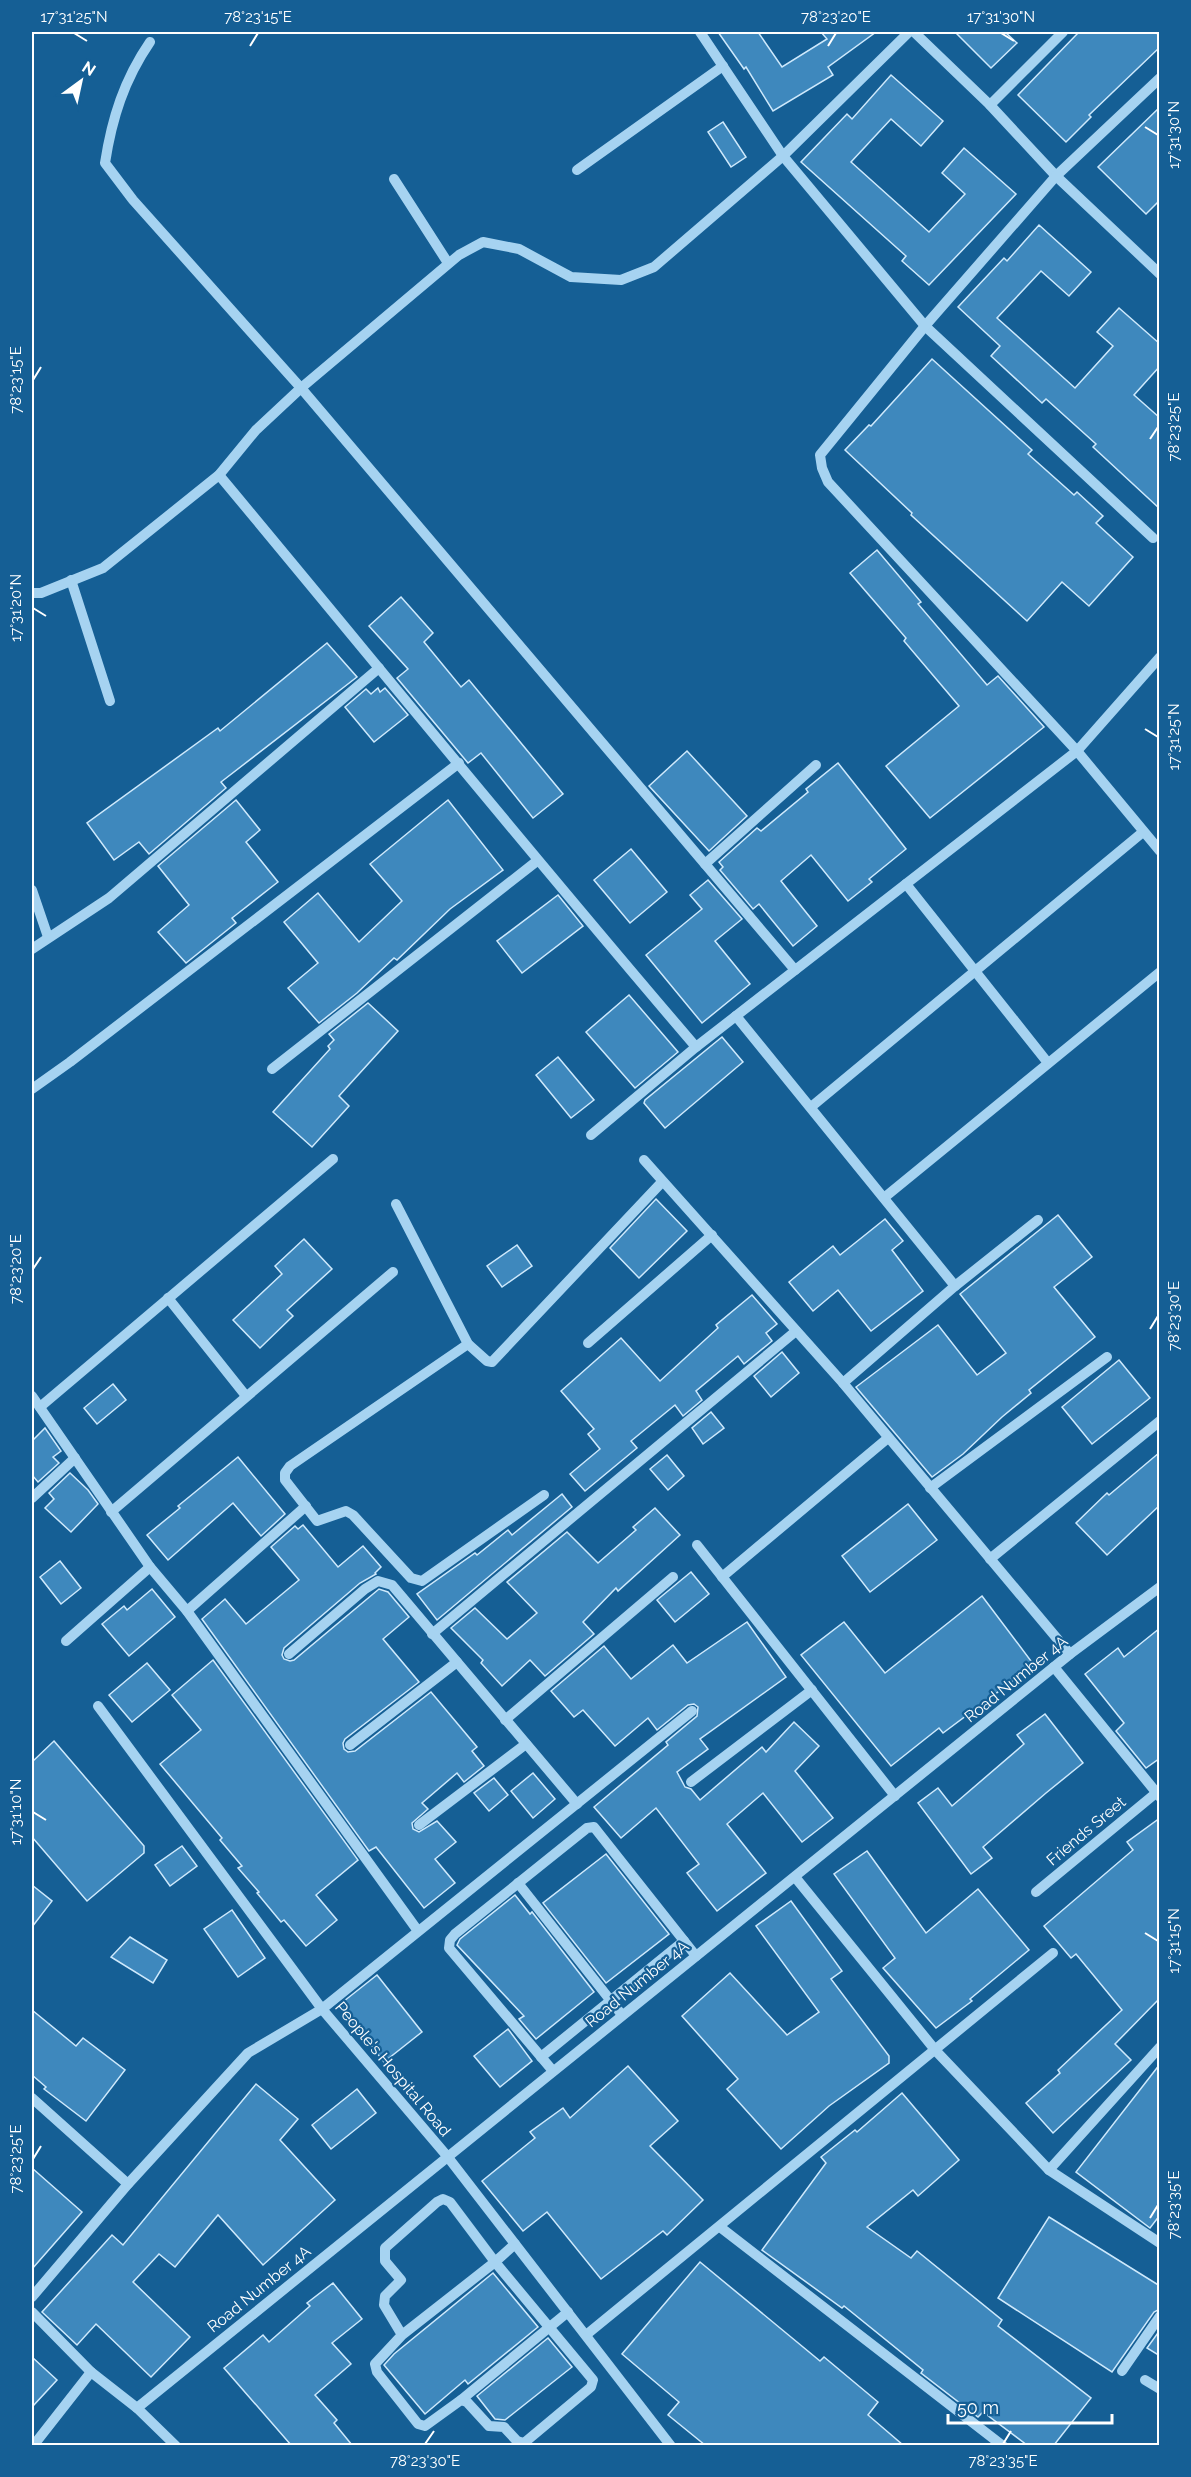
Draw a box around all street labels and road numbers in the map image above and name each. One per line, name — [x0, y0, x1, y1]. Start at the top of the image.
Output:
street label: Road Number 4A — [961, 1631, 1072, 1726]
street label: Friends Sreet — [1043, 1792, 1130, 1870]
street label: Road Number 4A — [582, 1936, 693, 2031]
street label: People's Hospital Road — [331, 1998, 455, 2140]
street label: Road Number 4A — [204, 2241, 315, 2336]

